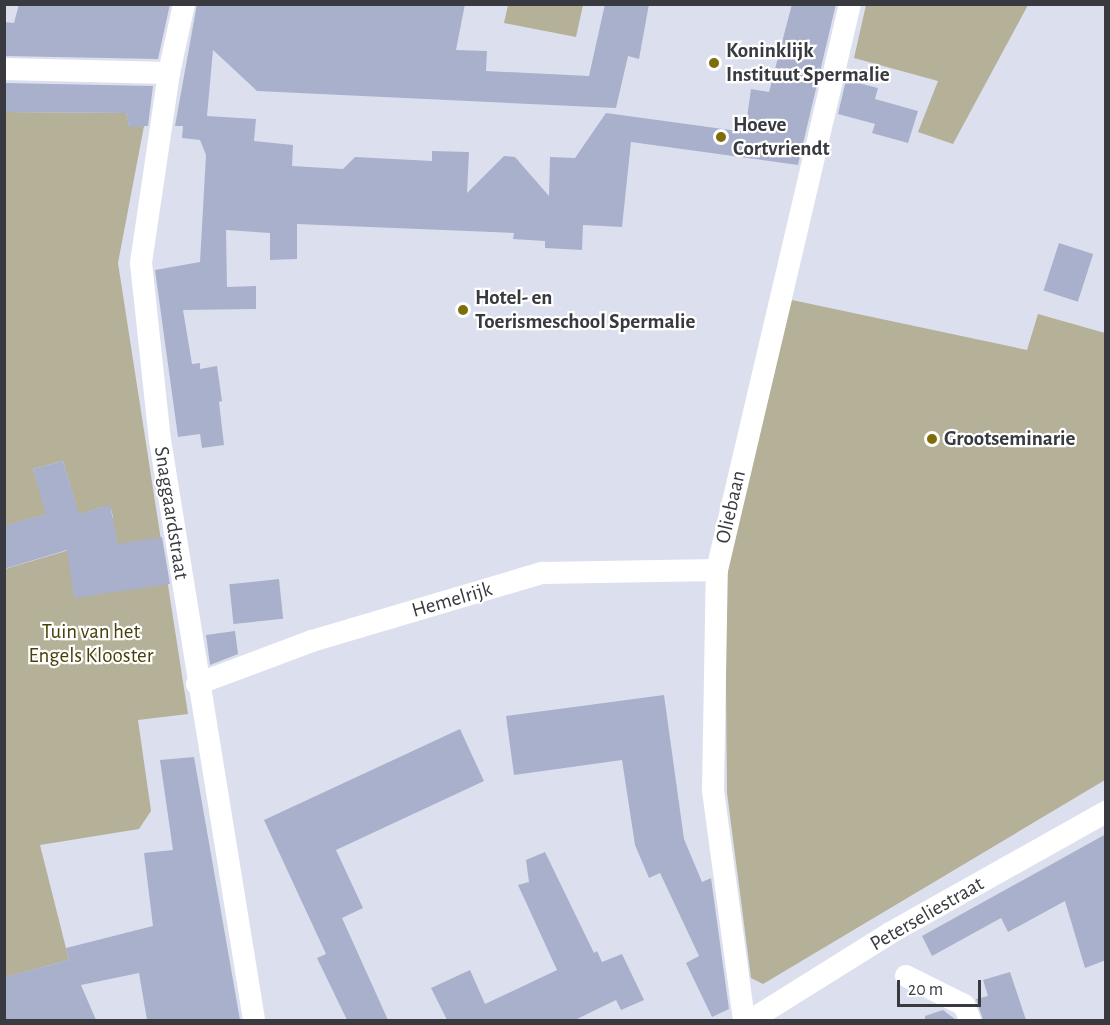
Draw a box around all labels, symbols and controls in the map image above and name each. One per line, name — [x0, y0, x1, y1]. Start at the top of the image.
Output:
place label: Koninklijk Instituut Spermalie — [726, 38, 890, 88]
marker: Koninklijk Instituut Spermalie — [707, 56, 721, 70]
place label: Hoeve Cortvriendt — [733, 112, 830, 162]
marker: Hoeve Cortvriendt — [714, 130, 728, 144]
place label: Hotel- en Toerismeschool Spermalie — [475, 285, 695, 335]
marker: Hotel- en Toerismeschool Spermalie — [456, 303, 470, 317]
place label: Grootseminarie — [944, 426, 1075, 452]
marker: Grootseminarie — [925, 432, 939, 446]
street label: Snaggaardstraat — [148, 445, 194, 581]
street label: Oliebaan — [710, 468, 752, 546]
street label: Hemelrijk — [409, 577, 495, 623]
park label: Tuin van het Engels Klooster — [28, 619, 154, 669]
street label: Peterseliestraat — [866, 871, 988, 957]
scale bar — [900, 968, 984, 1006]
text: 20 m — [908, 981, 943, 999]

